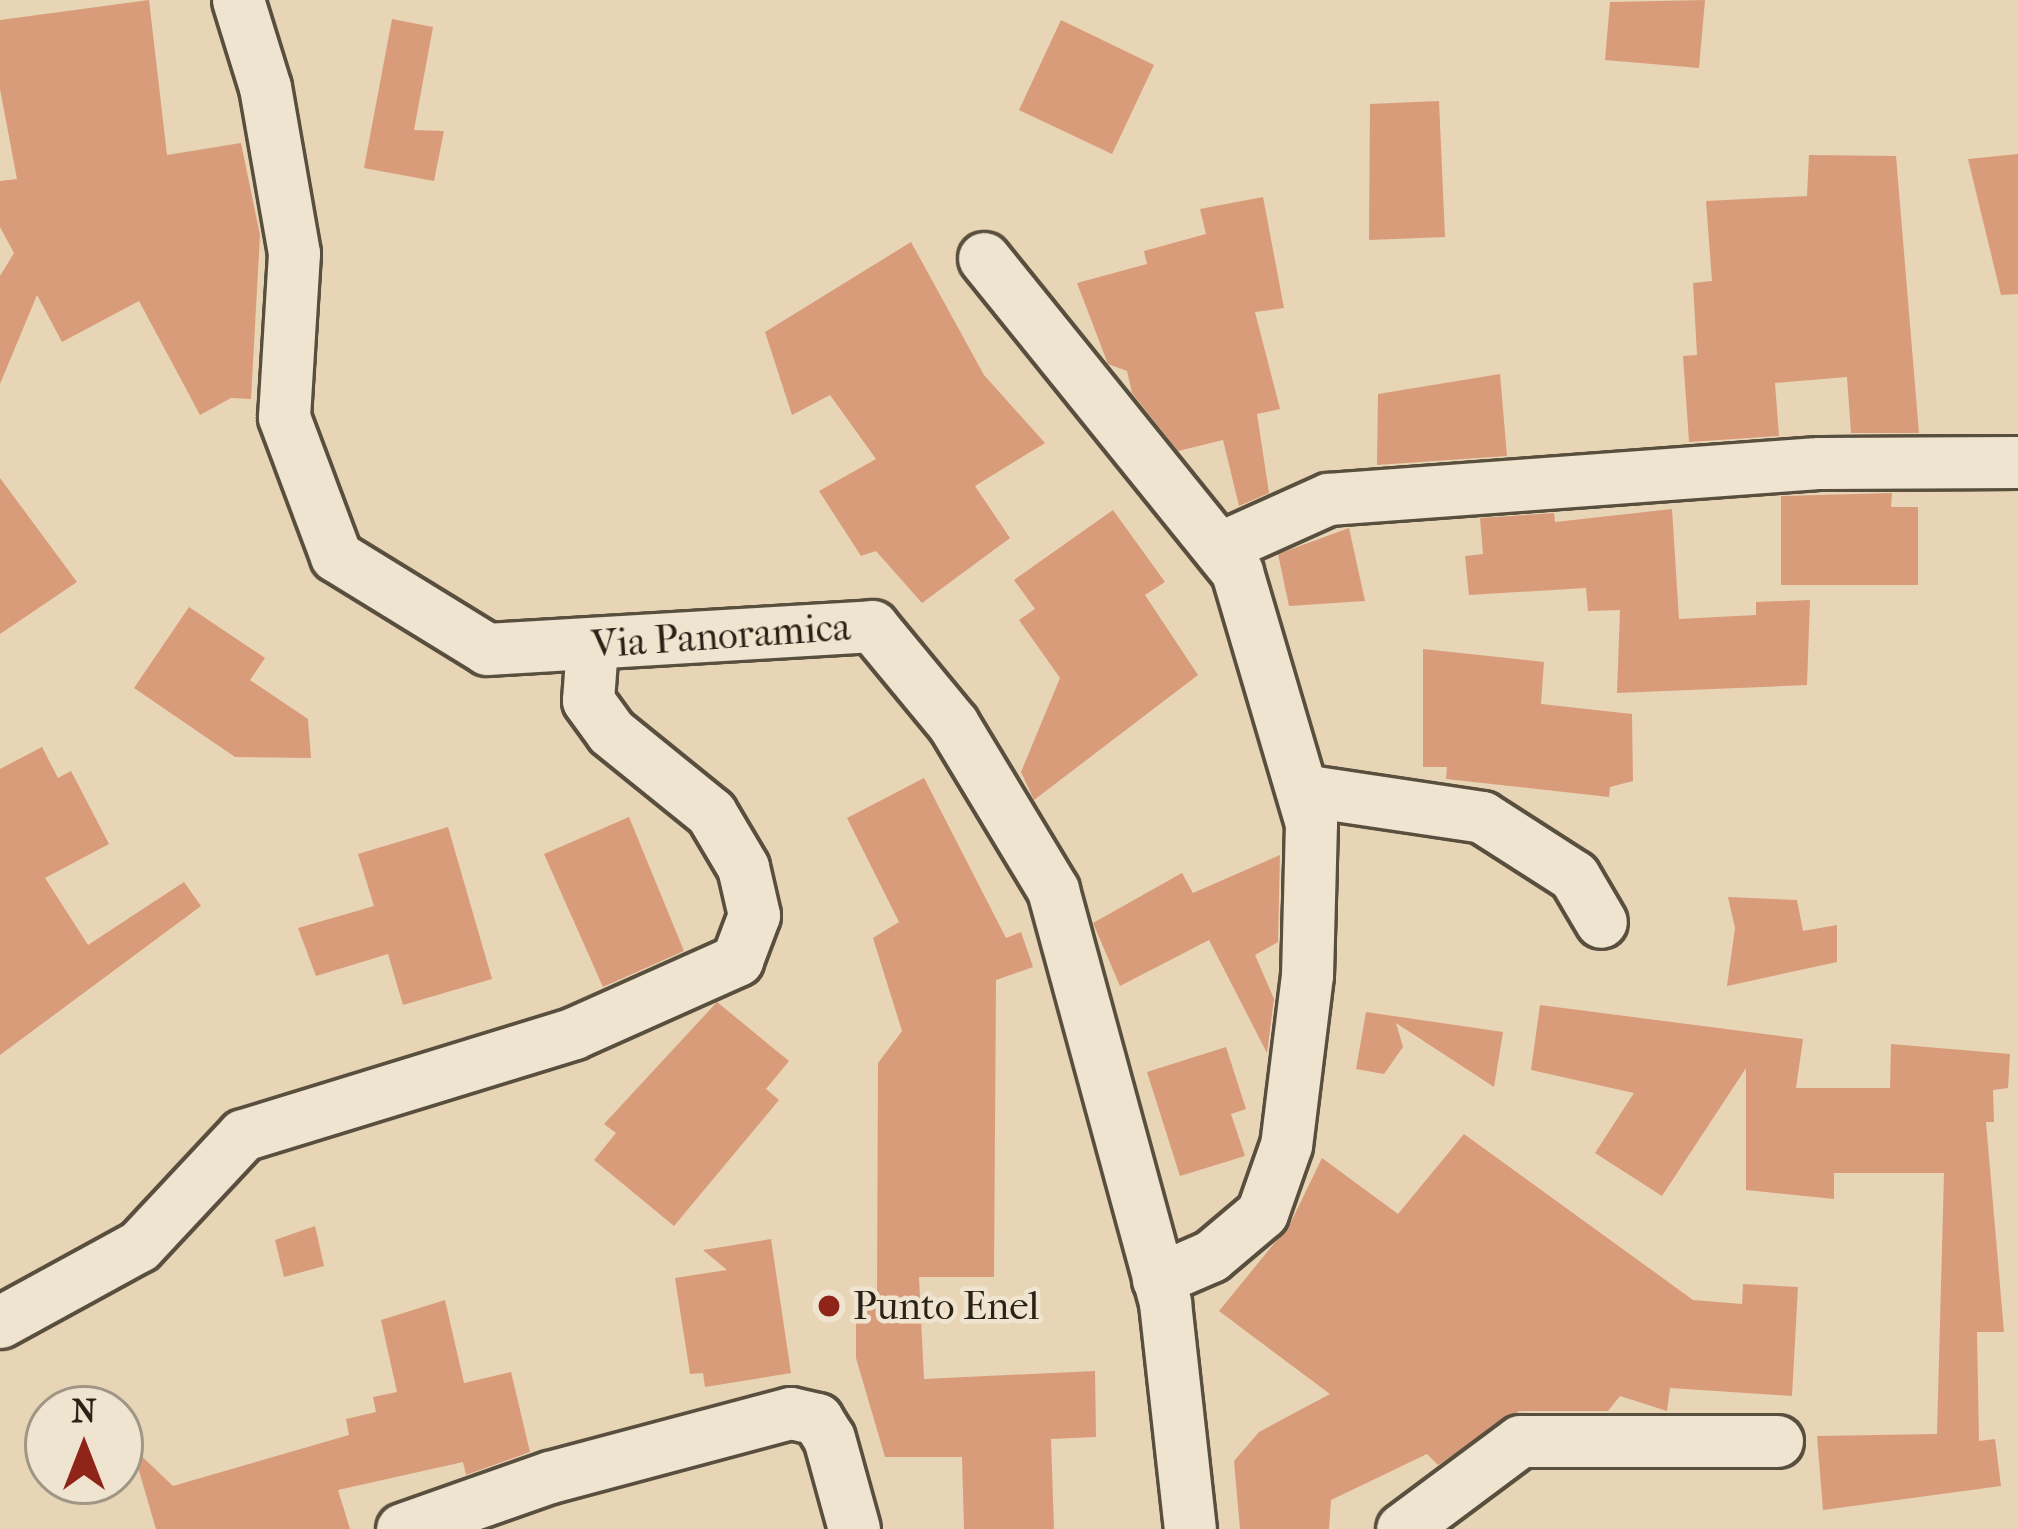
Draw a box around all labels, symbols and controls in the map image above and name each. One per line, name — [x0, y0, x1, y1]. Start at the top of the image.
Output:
street label: Via Panoramica — [590, 604, 852, 668]
place label: Punto Enel — [853, 1283, 1039, 1329]
marker: Punto Enel — [816, 1293, 842, 1319]
north arrow — [24, 1385, 144, 1505]
text: N — [71, 1392, 97, 1431]

